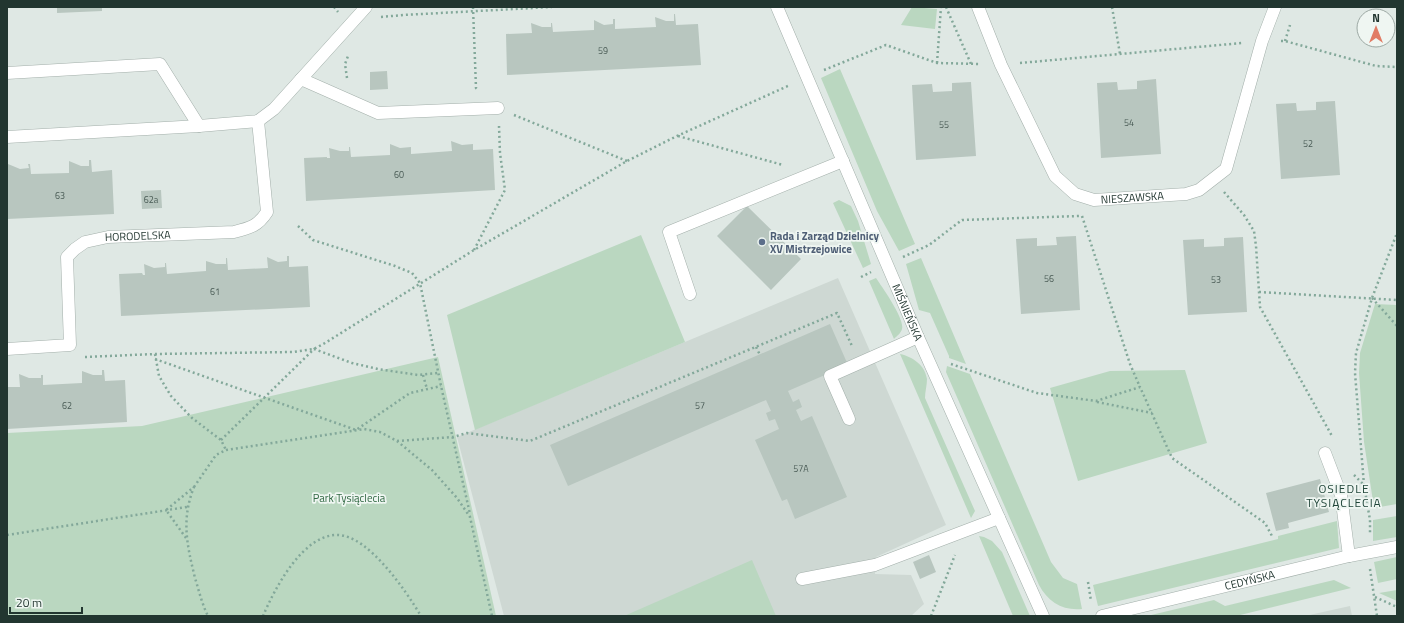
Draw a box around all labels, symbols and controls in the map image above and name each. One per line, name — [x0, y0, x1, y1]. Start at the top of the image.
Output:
north arrow — [1356, 8, 1396, 48]
text: N — [1372, 10, 1380, 26]
house number: 59 — [598, 44, 608, 57]
house number: 54 — [1124, 116, 1134, 129]
house number: 55 — [939, 118, 949, 131]
house number: 52 — [1303, 137, 1313, 150]
house number: 60 — [394, 168, 404, 181]
street label: NIESZAWSKA — [1100, 187, 1165, 208]
house number: 63 — [55, 189, 65, 202]
house number: 62a — [144, 193, 159, 206]
street label: HORODELSKA — [104, 226, 171, 245]
place label: Rada i Zarząd Dzielnicy XV Mistrzejowice — [770, 228, 880, 257]
marker: Rada i Zarząd Dzielnicy XV Mistrzejowice — [757, 237, 767, 247]
house number: 56 — [1044, 272, 1054, 285]
house number: 53 — [1211, 273, 1221, 286]
street label: MIŚNIEŃSKA — [888, 281, 927, 344]
house number: 61 — [210, 285, 220, 298]
house number: 62 — [62, 399, 72, 412]
house number: 57 — [695, 399, 705, 412]
house number: 57A — [793, 462, 809, 475]
district label: OSIEDLE TYSIĄCLECIA — [1306, 479, 1382, 512]
park label: Park Tysiąclecia — [313, 490, 386, 506]
street label: CEDYŃSKA — [1223, 566, 1277, 594]
scale bar — [10, 589, 82, 615]
text: 20 m — [16, 593, 42, 612]

